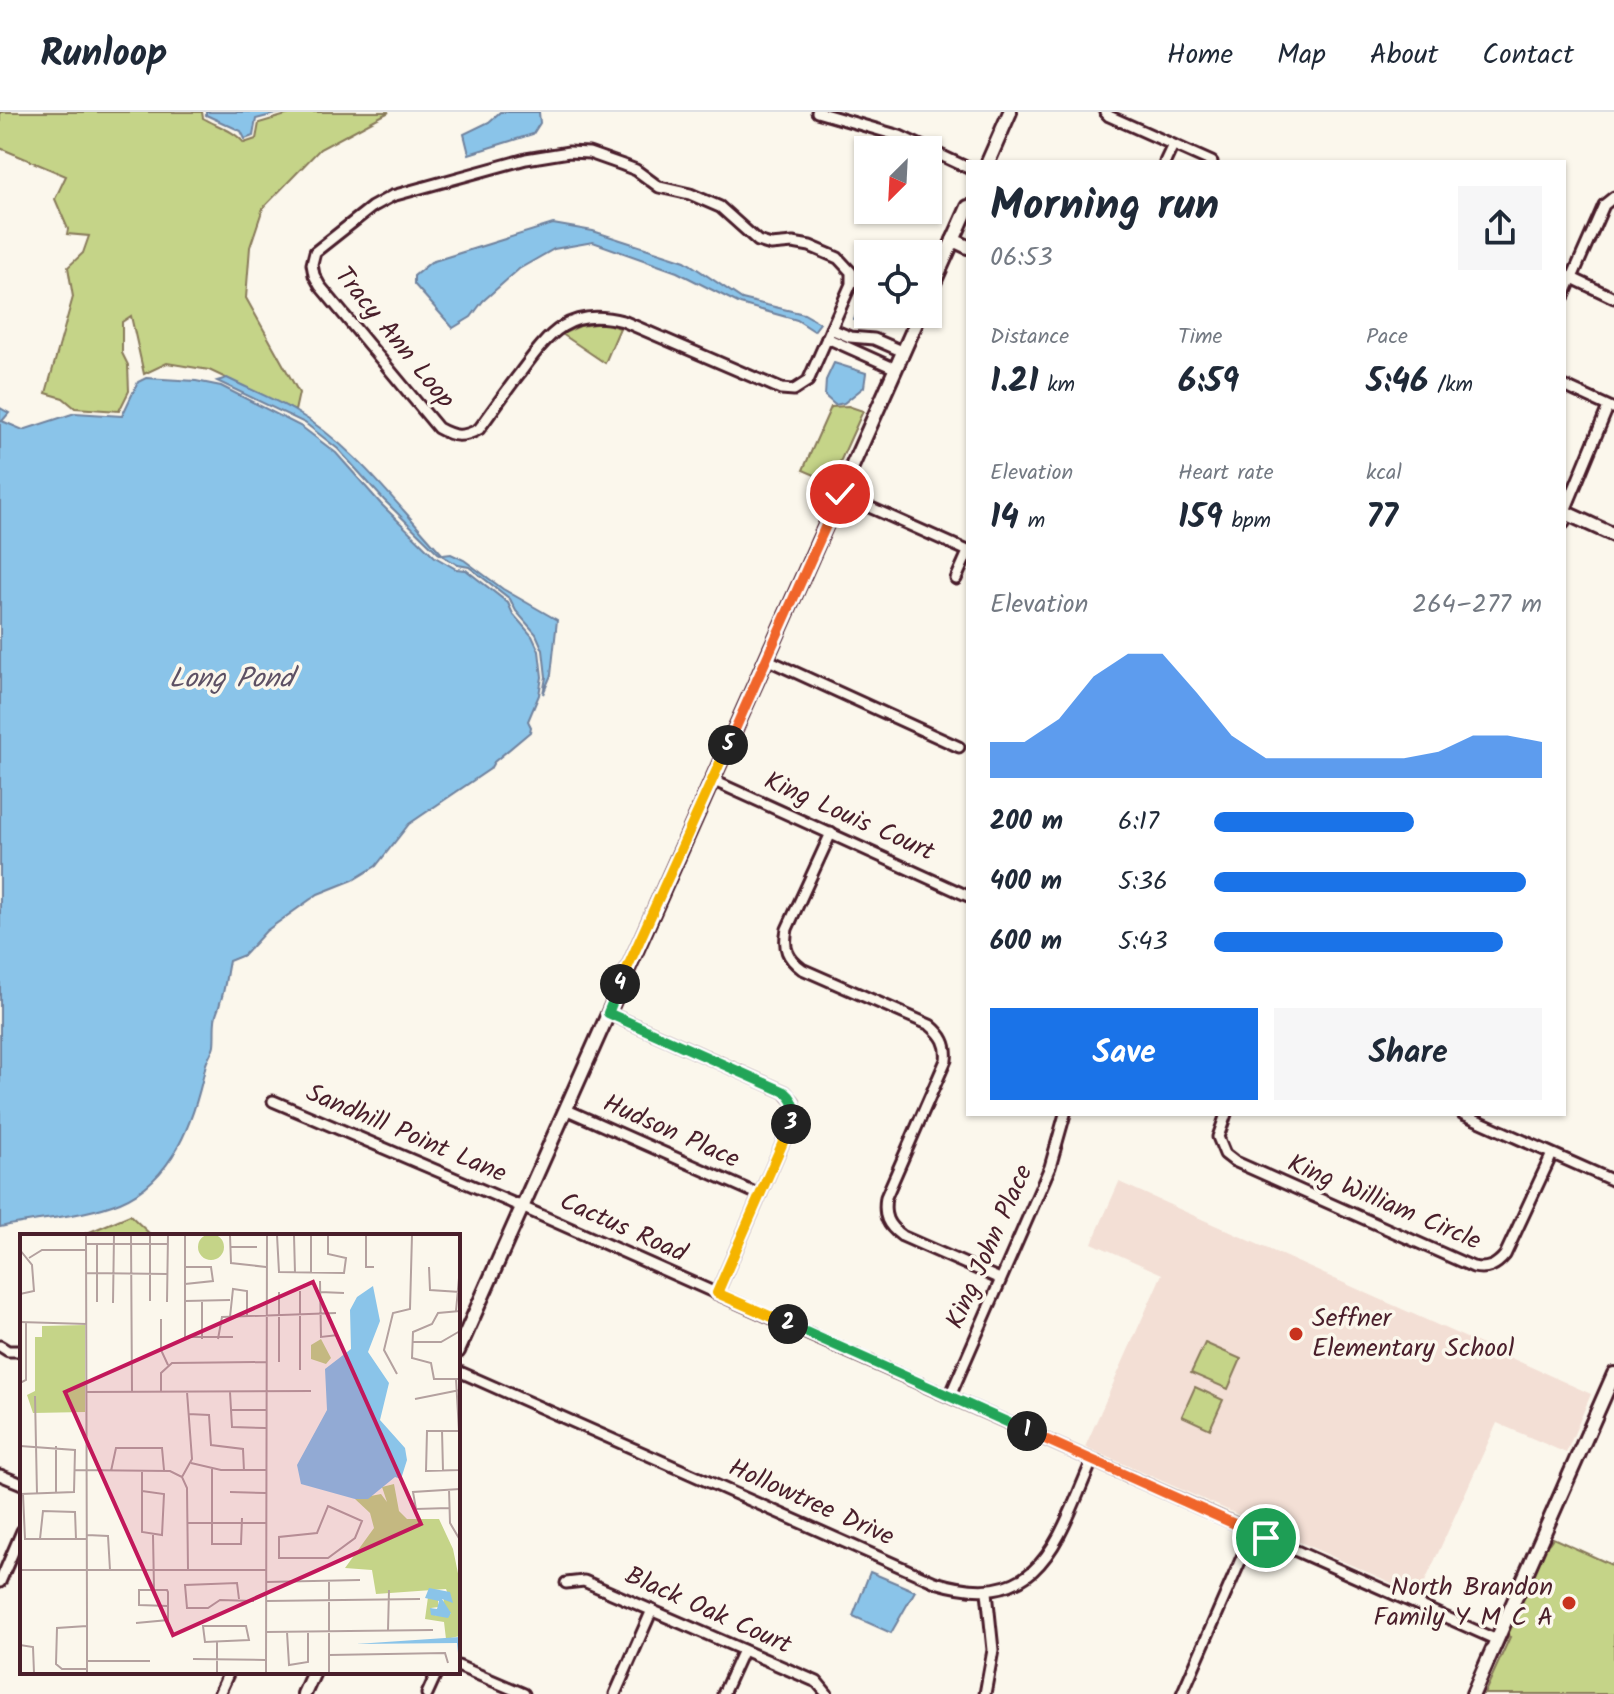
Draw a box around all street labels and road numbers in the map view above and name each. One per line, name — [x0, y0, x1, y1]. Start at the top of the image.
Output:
street label: Tracy Ann Loop — [323, 258, 465, 419]
street label: King Louis Court — [757, 761, 942, 874]
street label: Sandhill Point Lane — [299, 1073, 513, 1195]
street label: Hudson Place — [596, 1083, 746, 1181]
street label: King William Circle — [1281, 1143, 1488, 1263]
street label: King John Place — [935, 1158, 1045, 1336]
street label: Cactus Road — [553, 1181, 694, 1275]
street label: Hollowtree Drive — [721, 1448, 901, 1558]
street label: Black Oak Court — [618, 1555, 799, 1667]

